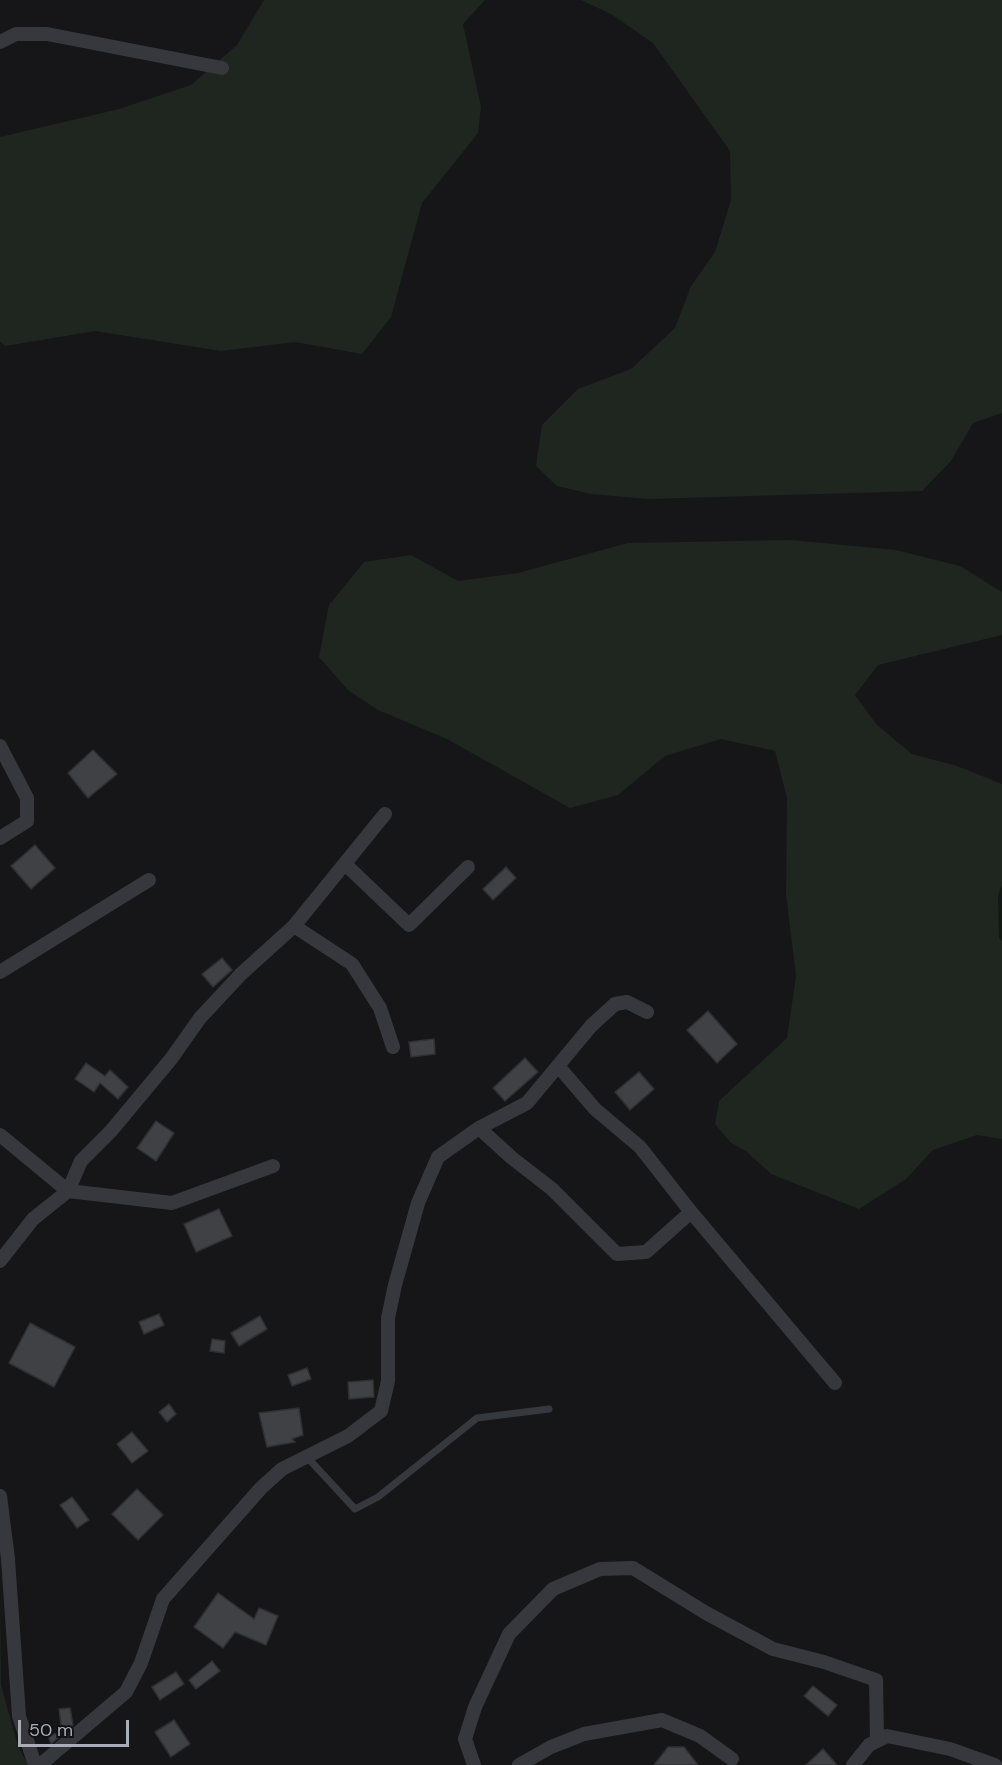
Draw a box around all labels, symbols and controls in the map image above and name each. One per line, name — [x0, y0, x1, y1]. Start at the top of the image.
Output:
scale bar — [21, 1708, 132, 1746]
text: 50 m — [29, 1718, 73, 1742]

